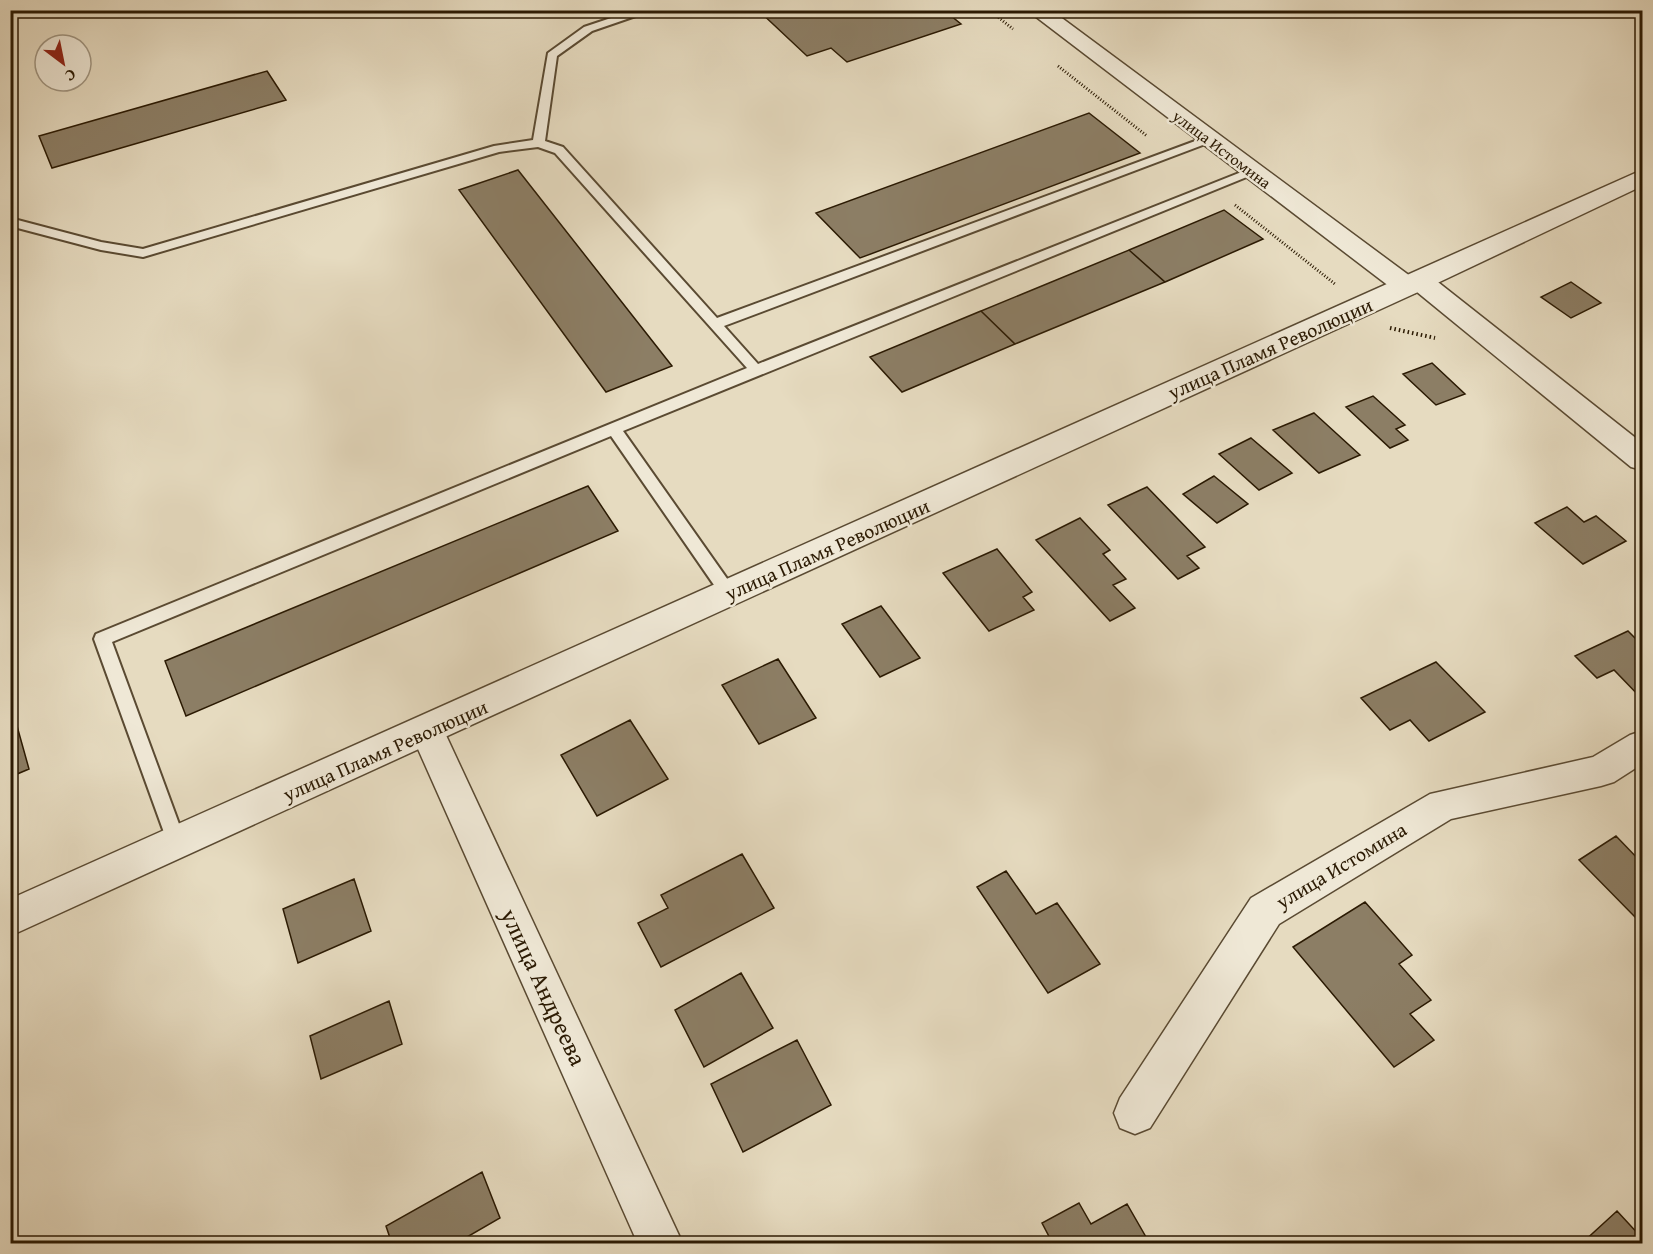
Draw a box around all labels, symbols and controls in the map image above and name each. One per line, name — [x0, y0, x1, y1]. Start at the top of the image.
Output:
north arrow — [33, 33, 93, 93]
text: С — [61, 63, 81, 88]
street label: улица Истомина — [1167, 103, 1277, 194]
street label: улица Пламя Революции — [1162, 290, 1377, 407]
street label: улица Пламя Революции — [719, 491, 934, 608]
street label: улица Пламя Революции — [277, 692, 492, 809]
street label: улица Истомина — [1269, 814, 1412, 916]
street label: улица Андреева — [492, 902, 596, 1072]

